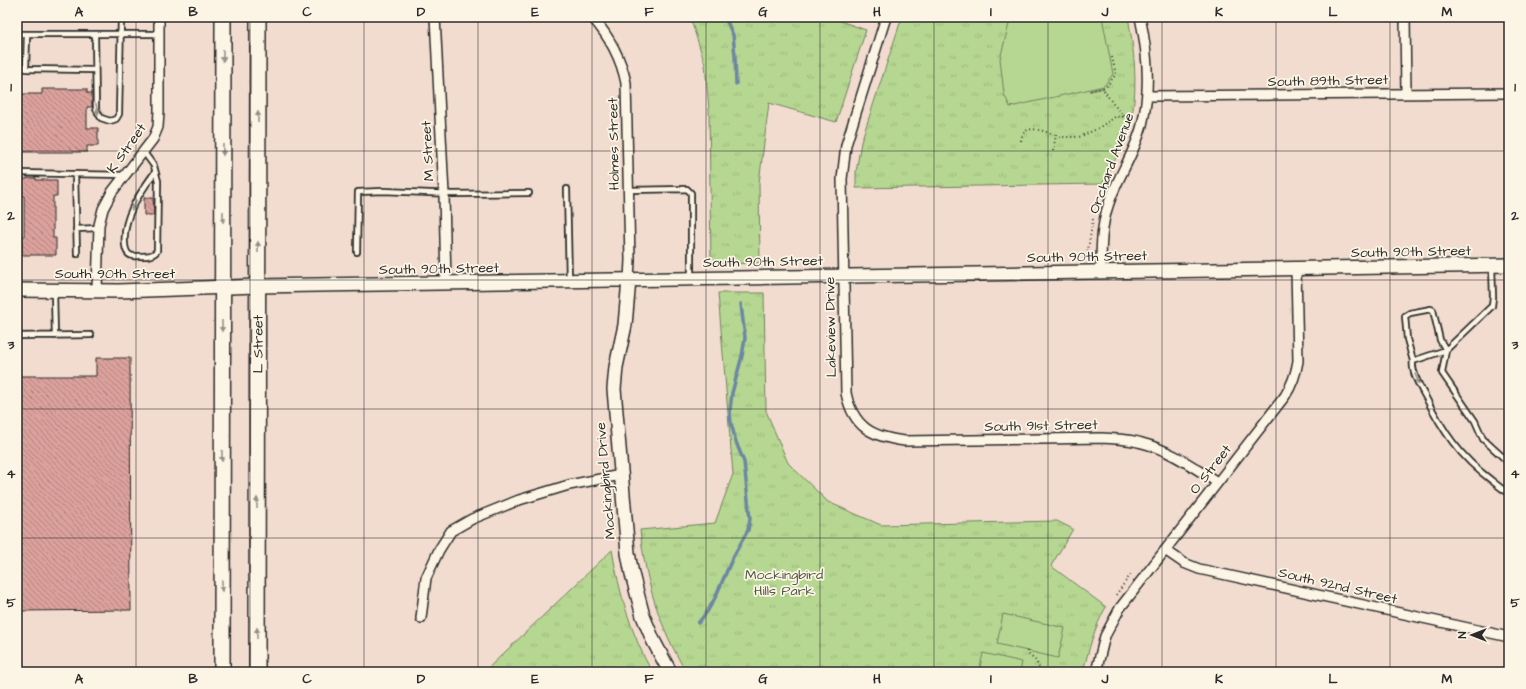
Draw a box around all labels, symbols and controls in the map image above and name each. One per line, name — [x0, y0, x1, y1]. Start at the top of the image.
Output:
text: A — [75, 3, 84, 21]
text: B — [188, 3, 198, 21]
text: C — [302, 3, 312, 21]
text: D — [417, 3, 426, 21]
text: E — [531, 3, 539, 21]
text: F — [644, 3, 654, 21]
text: G — [758, 3, 768, 21]
text: H — [873, 3, 881, 21]
text: I — [990, 3, 992, 21]
text: J — [1101, 3, 1109, 21]
text: K — [1215, 3, 1223, 21]
text: L — [1328, 3, 1338, 21]
text: M — [1442, 3, 1453, 21]
one-way arrow — [220, 50, 226, 63]
street label: South 89th Street — [1268, 70, 1389, 92]
text: 1 — [10, 78, 12, 96]
text: 1 — [1514, 78, 1516, 96]
street label: Holmes Street — [603, 97, 625, 191]
one-way arrow — [94, 102, 100, 115]
one-way arrow — [255, 110, 261, 123]
street label: Orchard Avenue — [1084, 110, 1140, 217]
street label: K Street — [102, 119, 152, 178]
street label: M Street — [416, 120, 440, 182]
one-way arrow — [220, 144, 226, 157]
one-way arrow — [131, 199, 137, 210]
text: 2 — [6, 207, 15, 225]
text: 2 — [1510, 207, 1519, 225]
one-way arrow — [220, 211, 226, 224]
one-way arrow — [254, 241, 261, 253]
street label: South 90th Street — [1351, 241, 1472, 263]
street label: South 90th Street — [1027, 246, 1148, 268]
street label: South 90th Street — [703, 251, 824, 273]
street label: South 90th Street — [379, 258, 500, 280]
street label: South 90th Street — [55, 264, 176, 284]
street label: Lakeview Drive — [820, 276, 842, 377]
street label: L Street — [248, 314, 269, 373]
one-way arrow — [219, 320, 225, 333]
text: 3 — [7, 336, 15, 354]
text: 3 — [1511, 336, 1519, 354]
one-way arrow — [1415, 374, 1421, 386]
street label: South 91st Street — [984, 415, 1098, 437]
street label: Mockingbird Drive — [591, 421, 621, 540]
street label: O Street — [1185, 440, 1237, 499]
one-way arrow — [219, 450, 225, 463]
text: 4 — [7, 465, 16, 483]
text: 4 — [1511, 465, 1520, 483]
one-way arrow — [254, 496, 260, 509]
street label: South 92nd Street — [1277, 563, 1399, 609]
park label: Mockingbird Hills Park — [745, 565, 823, 601]
one-way arrow — [219, 580, 225, 593]
text: 5 — [6, 594, 16, 612]
text: 5 — [1510, 594, 1520, 612]
north arrow — [1452, 615, 1492, 655]
one-way arrow — [254, 626, 260, 639]
text: N — [1455, 631, 1470, 638]
text: A — [75, 670, 84, 688]
text: B — [188, 670, 198, 688]
text: C — [302, 670, 312, 688]
text: D — [417, 670, 426, 688]
text: E — [531, 670, 539, 688]
text: F — [644, 670, 654, 688]
text: G — [758, 670, 768, 688]
text: H — [873, 670, 881, 688]
text: I — [990, 670, 992, 688]
text: J — [1101, 670, 1109, 688]
text: K — [1215, 670, 1223, 688]
text: L — [1328, 670, 1338, 688]
text: M — [1442, 670, 1453, 688]

